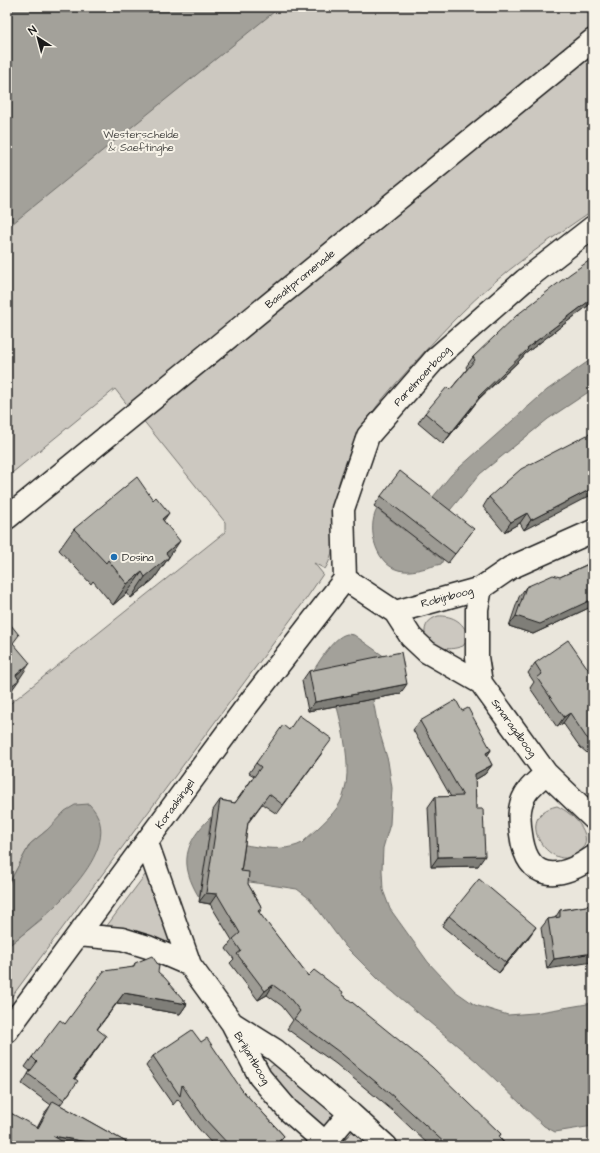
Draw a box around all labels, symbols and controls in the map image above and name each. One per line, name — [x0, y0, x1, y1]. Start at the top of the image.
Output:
north arrow — [18, 18, 58, 58]
text: N — [25, 22, 40, 38]
park label: Westerschelde & Saeftinghe — [103, 127, 179, 156]
street label: Basaltpromenade — [262, 246, 338, 312]
street label: Parelmoerboog — [390, 342, 455, 410]
place label: Dosina — [122, 550, 154, 565]
marker: Dosina — [109, 552, 119, 562]
street label: Robijnboog — [419, 583, 475, 612]
street label: Smaragdboog — [487, 696, 540, 761]
street label: Koraalsingel — [152, 776, 199, 832]
street label: Briljantboog — [230, 1029, 274, 1088]

